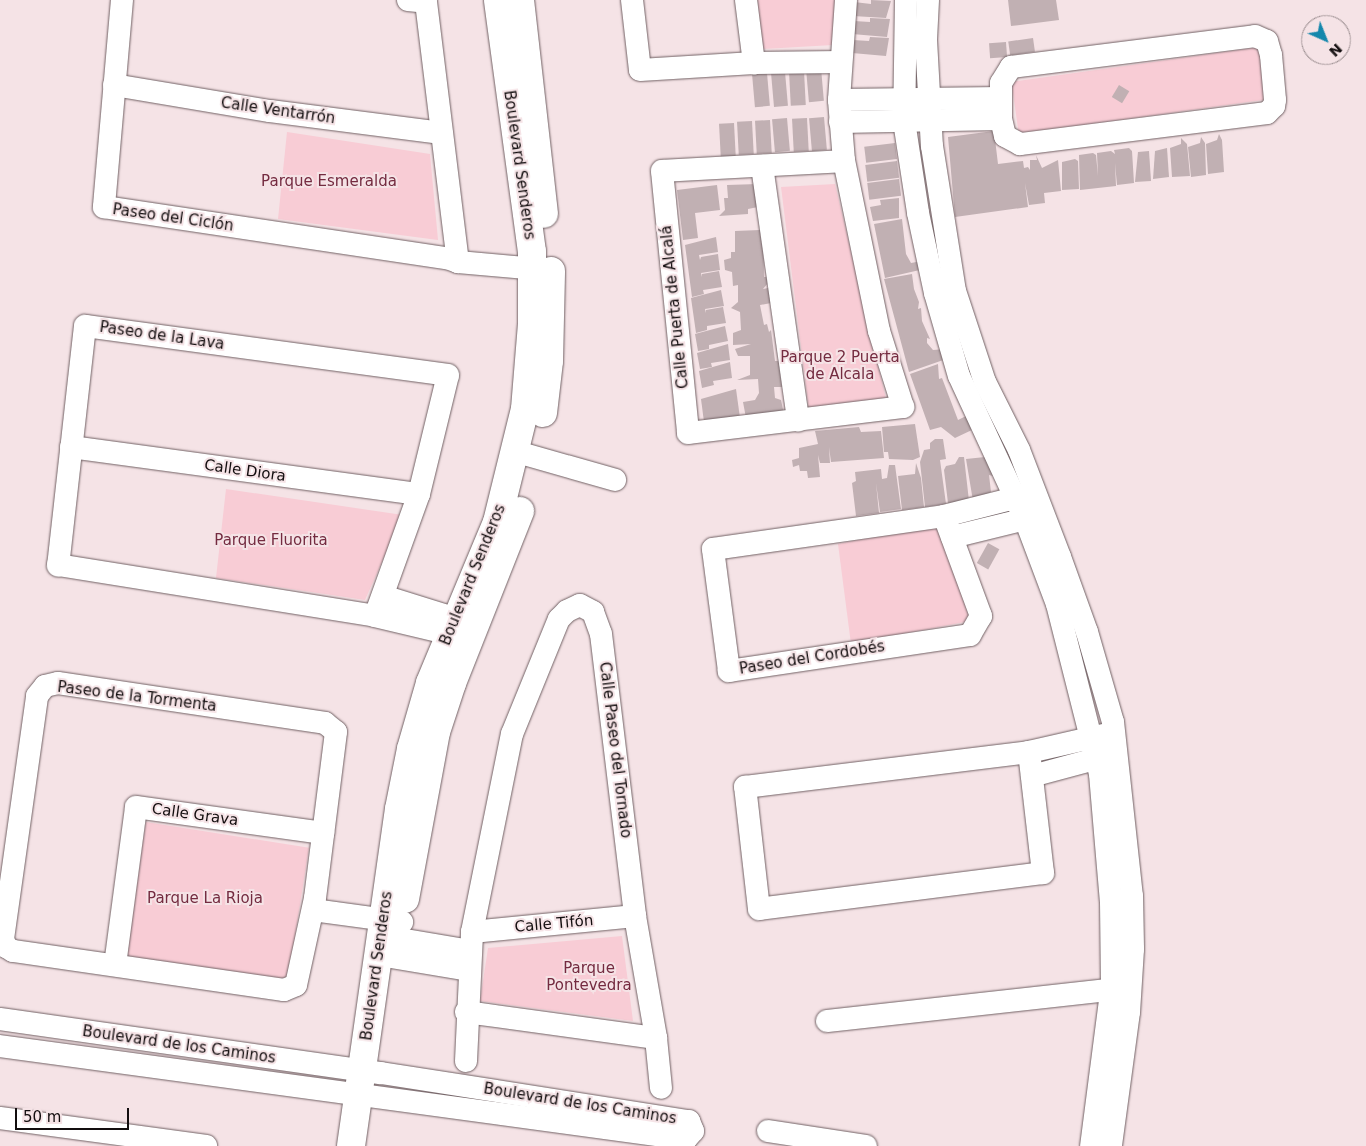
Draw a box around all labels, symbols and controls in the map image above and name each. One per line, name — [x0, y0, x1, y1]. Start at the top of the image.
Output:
north arrow — [1301, 15, 1351, 65]
text: N — [1326, 40, 1345, 60]
street label: Boulevard Senderos — [500, 89, 538, 241]
street label: Calle Ventarrón — [220, 94, 336, 128]
park label: Parque Esmeralda — [261, 173, 397, 191]
street label: Paseo del Ciclón — [111, 201, 235, 235]
street label: Calle Puerta de Alcalá — [657, 224, 693, 390]
street label: Paseo de la Lava — [98, 318, 226, 354]
park label: Parque 2 Puerta de Alcala — [780, 348, 900, 383]
street label: Calle Diora — [203, 456, 287, 486]
street label: Boulevard Senderos — [436, 502, 510, 648]
park label: Parque Fluorita — [214, 532, 328, 550]
street label: Paseo del Cordobés — [738, 638, 886, 678]
street label: Calle Paseo del Tornado — [595, 661, 635, 839]
street label: Paseo de la Tormenta — [56, 678, 218, 716]
street label: Calle Grava — [151, 800, 239, 830]
park label: Parque La Rioja — [147, 890, 263, 908]
street label: Boulevard Senderos — [358, 890, 396, 1042]
street label: Calle Tifón — [514, 912, 594, 936]
park label: Parque Pontevedra — [546, 959, 632, 994]
street label: Boulevard de los Caminos — [81, 1023, 277, 1067]
street label: Boulevard de los Caminos — [482, 1080, 678, 1128]
scale bar — [18, 1098, 131, 1130]
text: 50 m — [23, 1108, 61, 1126]

